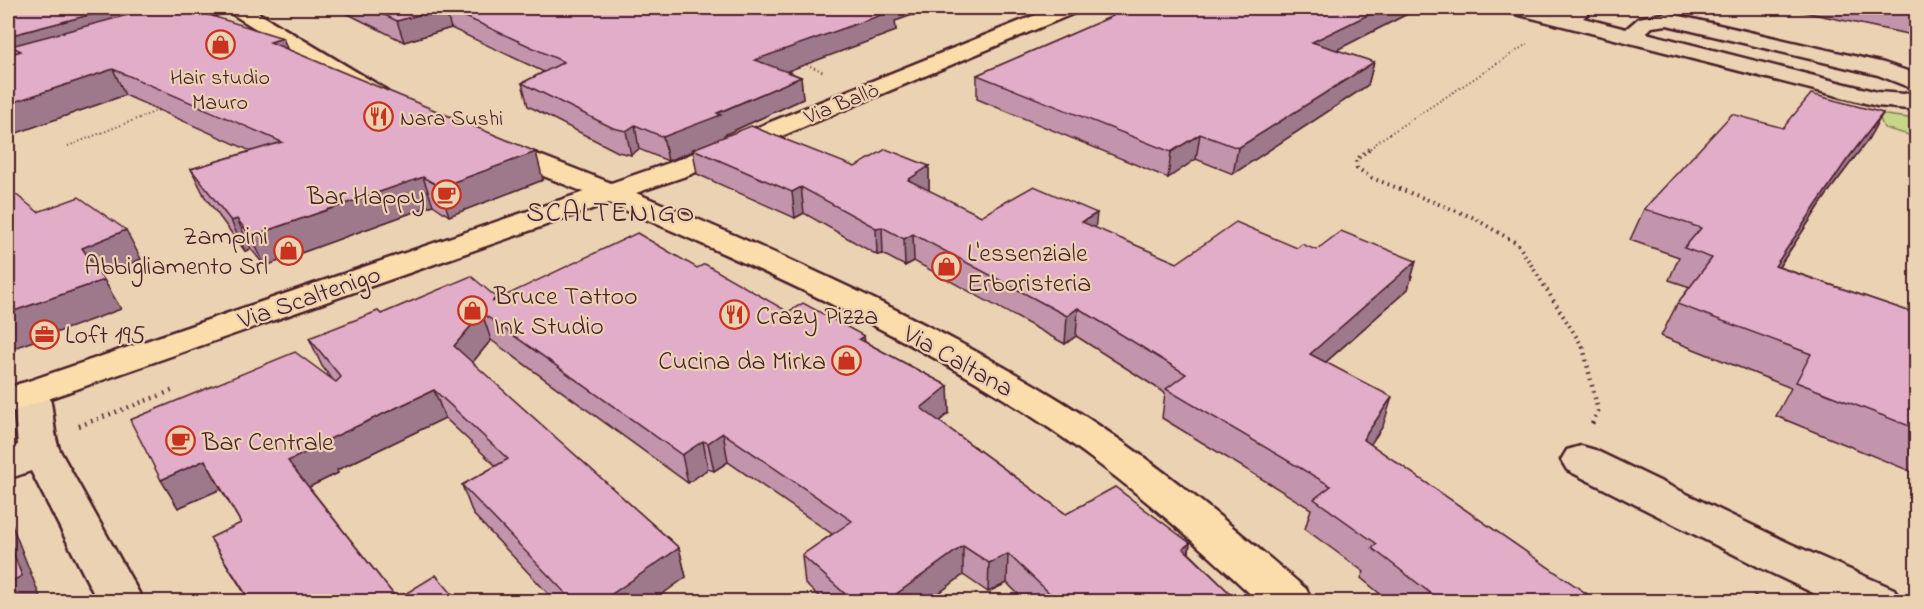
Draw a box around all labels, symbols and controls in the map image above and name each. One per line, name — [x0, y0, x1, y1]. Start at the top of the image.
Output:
shop icon: Hair studio Mauro — [204, 28, 236, 60]
place label: Hair studio Mauro — [170, 63, 270, 120]
street label: Via Ballò — [799, 75, 884, 135]
restaurant icon: Nara Sushi — [363, 101, 395, 133]
place label: Nara Sushi — [400, 104, 503, 136]
place label: Bar Happy — [306, 179, 425, 217]
cafe icon: Bar Happy — [430, 179, 462, 211]
district label: SCALTENIGO — [526, 194, 696, 235]
place label: Zampini Abbigliamento Srl — [84, 219, 268, 287]
shop icon: Zampini Abbigliamento Srl — [273, 234, 305, 266]
place label: L'essenziale Erboristeria — [967, 236, 1091, 304]
shop icon: L'essenziale Erboristeria — [930, 251, 962, 283]
street label: Via Scaltenigo — [233, 257, 386, 341]
place label: Bruce Tattoo Ink Studio — [493, 279, 638, 347]
shop icon: Bruce Tattoo Ink Studio — [457, 294, 489, 326]
restaurant icon: Crazy Pizza — [719, 299, 751, 331]
place label: Crazy Pizza — [756, 299, 878, 337]
street label: Via Caltana — [895, 316, 1020, 409]
office icon: Loft 195 — [28, 318, 60, 350]
place label: Loft 195 — [65, 318, 145, 356]
place label: Cucina da Mirka — [658, 344, 826, 382]
shop icon: Cucina da Mirka — [831, 344, 863, 376]
cafe icon: Bar Centrale — [165, 425, 197, 457]
place label: Bar Centrale — [201, 425, 334, 463]

